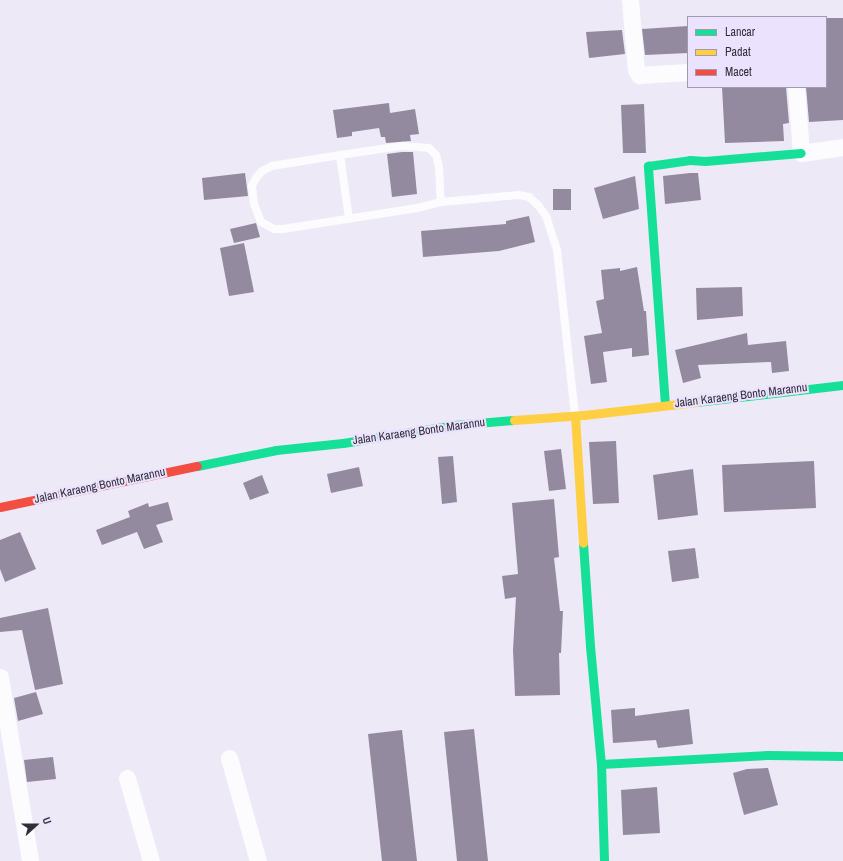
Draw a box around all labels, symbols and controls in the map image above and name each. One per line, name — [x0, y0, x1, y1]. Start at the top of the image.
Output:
legend — [687, 16, 827, 88]
text: Lancar — [725, 24, 755, 40]
text: Padat — [725, 44, 751, 60]
text: Macet — [725, 64, 752, 80]
street label: Jalan Karaeng Bonto Marannu — [674, 381, 808, 411]
street label: Jalan Karaeng Bonto Marannu — [352, 416, 486, 448]
street label: Jalan Karaeng Bonto Marannu — [33, 465, 167, 507]
north arrow — [16, 805, 56, 845]
text: U — [39, 815, 55, 826]

